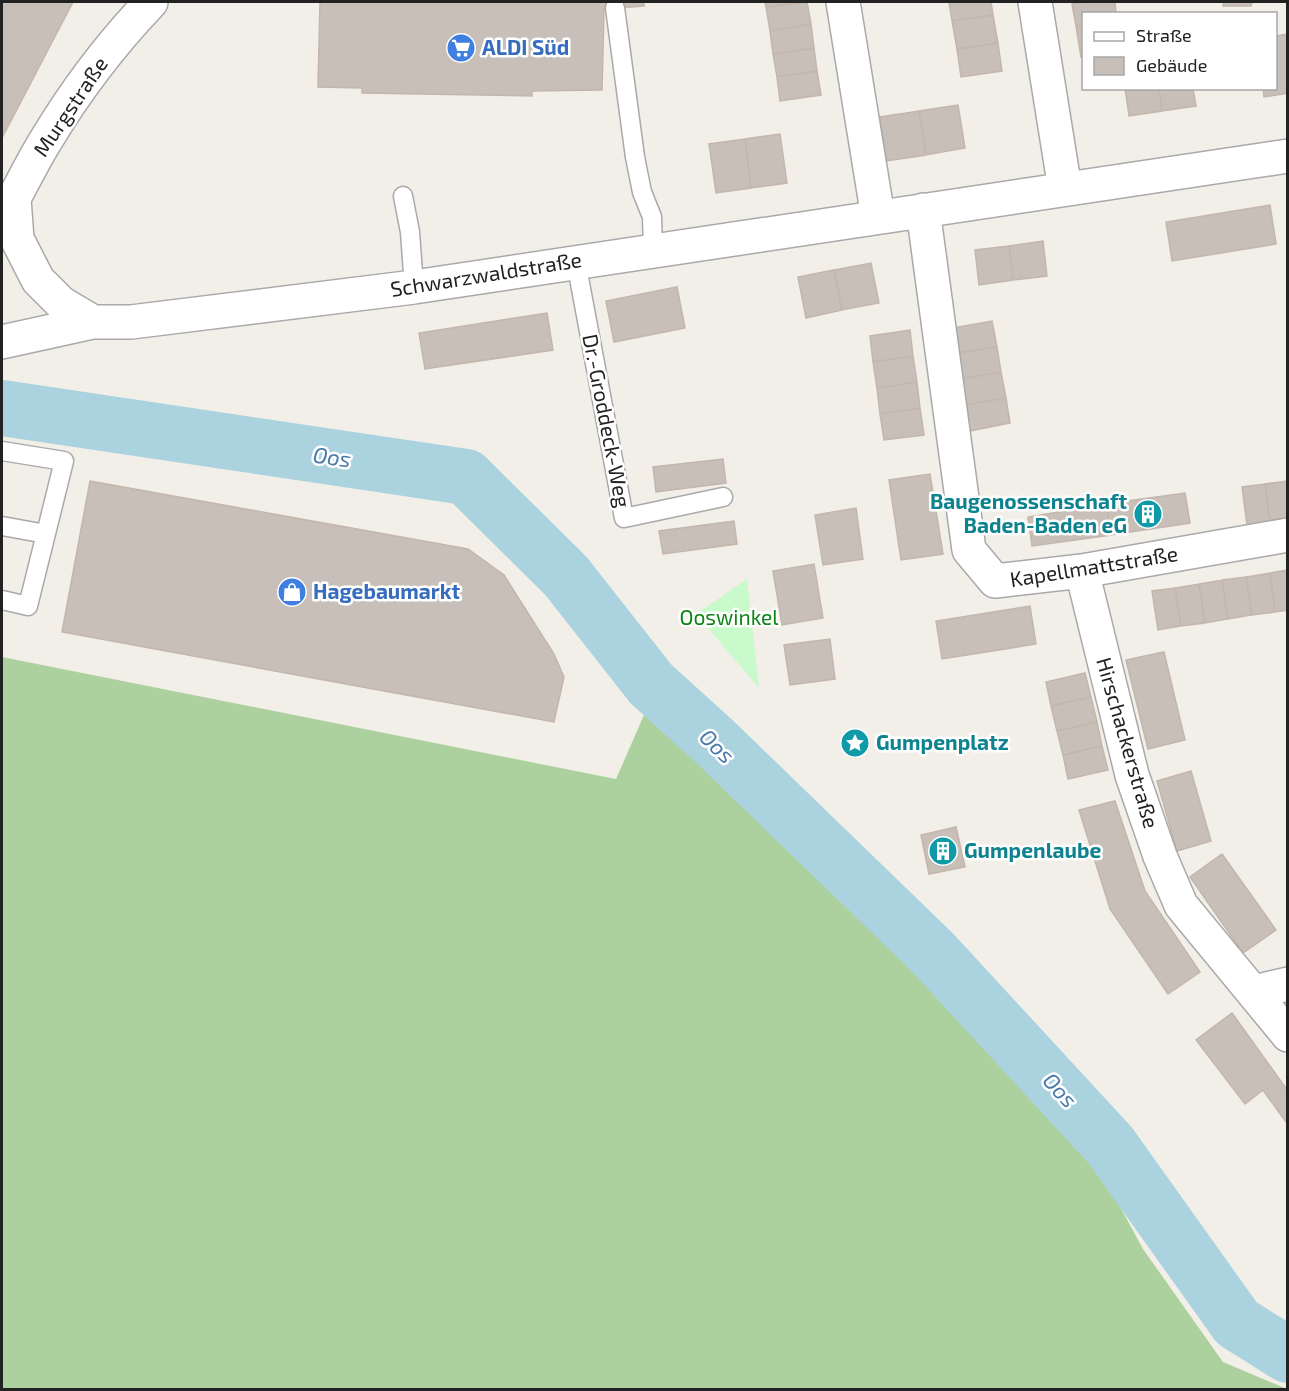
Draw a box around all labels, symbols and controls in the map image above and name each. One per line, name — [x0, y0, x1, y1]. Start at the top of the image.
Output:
legend — [1082, 12, 1277, 90]
text: Straße — [1136, 24, 1192, 46]
supermarket icon: ALDI Süd — [445, 32, 477, 64]
place label: ALDI Süd — [482, 34, 569, 59]
street label: Murgstraße — [27, 52, 112, 161]
text: Gebäude — [1136, 54, 1207, 76]
street label: Schwarzwaldstraße — [388, 246, 583, 301]
street label: Dr.-Groddeck-Weg — [578, 332, 637, 510]
water label: Oos — [311, 440, 353, 472]
place label: Baugenossenschaft Baden-Baden eG — [930, 488, 1127, 537]
building icon: Baugenossenschaft Baden-Baden eG — [1132, 498, 1164, 530]
street label: Kapellmattstraße — [1008, 540, 1180, 591]
shop icon: Hagebaumarkt — [276, 576, 308, 608]
place label: Hagebaumarkt — [313, 578, 460, 603]
park label: Ooswinkel — [679, 604, 779, 629]
street label: Hirschackerstraße — [1092, 654, 1165, 831]
water label: Oos — [695, 723, 740, 768]
place icon: Gumpenplatz — [839, 727, 871, 759]
place label: Gumpenplatz — [876, 729, 1009, 754]
building icon: Gumpenlaube — [927, 835, 959, 867]
place label: Gumpenlaube — [964, 837, 1101, 862]
water label: Oos — [1038, 1066, 1083, 1112]

